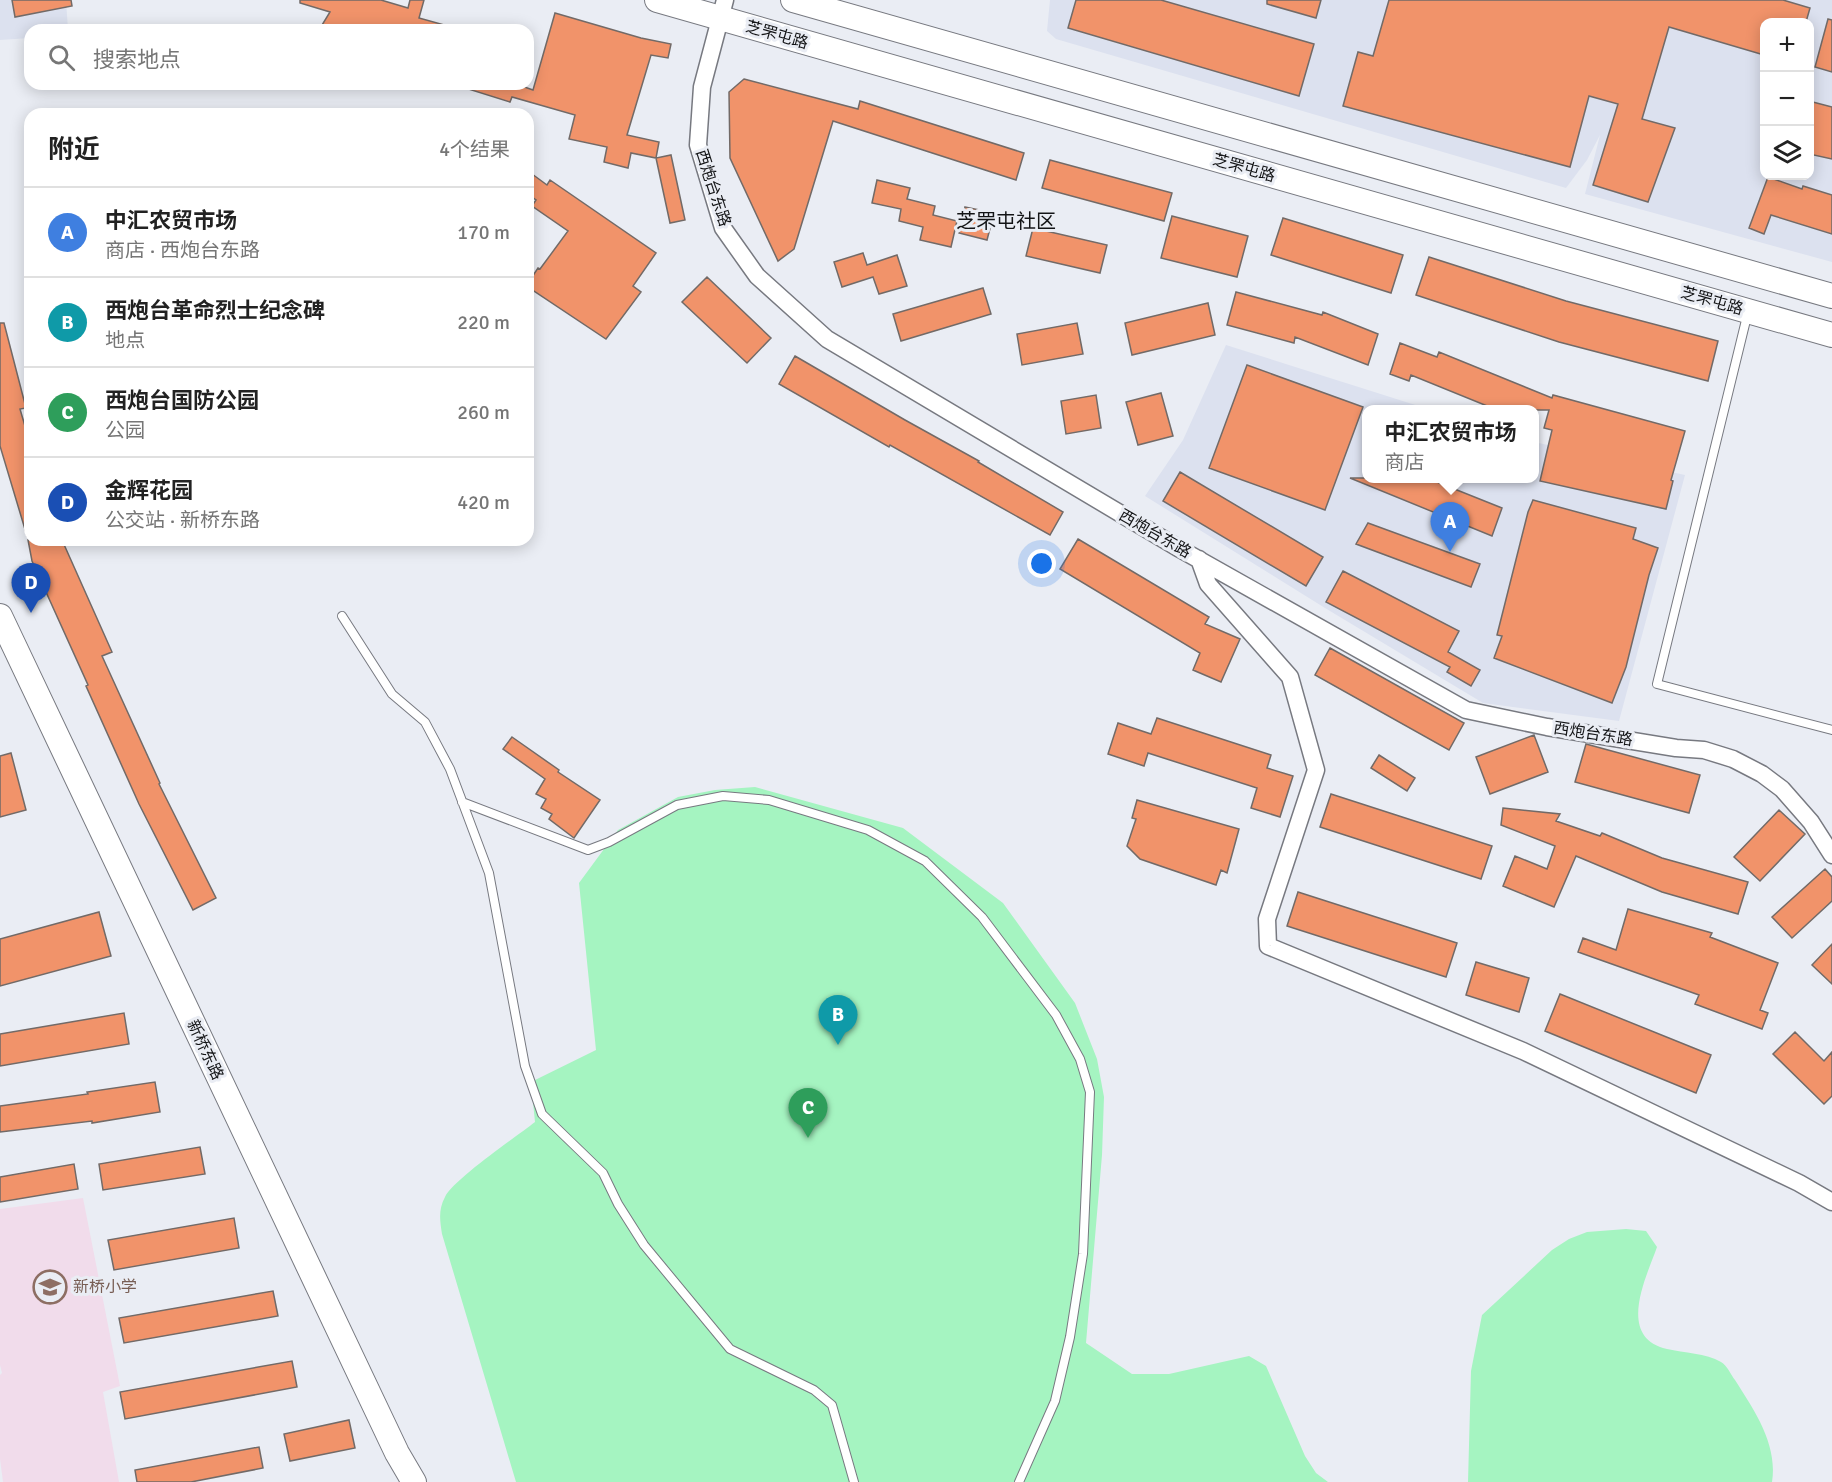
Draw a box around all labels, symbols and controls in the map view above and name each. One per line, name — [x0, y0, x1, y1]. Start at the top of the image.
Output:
street label: 芝罘屯路 — [743, 17, 811, 53]
map controls — [1760, 18, 1814, 180]
button: + — [1760, 18, 1814, 72]
search box — [24, 24, 534, 90]
icon: search — [45, 41, 78, 74]
text: 搜索地点 — [93, 46, 181, 73]
button: − — [1760, 72, 1814, 126]
button: layers — [1760, 126, 1814, 180]
text: 附近 — [48, 134, 100, 166]
text: 4个结果 — [439, 137, 510, 162]
street label: 西炮台东路 — [691, 147, 735, 229]
street label: 芝罘屯路 — [1210, 150, 1278, 186]
text: 中汇农贸市场 — [105, 207, 237, 234]
district label: 芝罘屯社区 — [956, 209, 1056, 234]
text: A — [61, 220, 74, 245]
text: 170 m — [457, 220, 510, 245]
text: 商店 · 西炮台东路 — [105, 238, 260, 263]
street label: 芝罘屯路 — [1678, 283, 1746, 319]
text: 西炮台革命烈士纪念碑 — [105, 297, 325, 324]
text: B — [61, 310, 74, 335]
text: 220 m — [457, 310, 510, 335]
text: 地点 — [105, 328, 145, 353]
text: 西炮台国防公园 — [105, 387, 259, 414]
text: C — [61, 400, 74, 425]
text: 260 m — [457, 400, 510, 425]
popup — [1362, 405, 1539, 483]
text: 公园 — [105, 418, 145, 443]
text: 中汇农贸市场 — [1384, 419, 1517, 446]
text: 商店 — [1384, 450, 1424, 475]
text: 金辉花园 — [105, 477, 193, 504]
text: D — [61, 490, 74, 515]
text: 420 m — [457, 490, 510, 515]
pin: A — [1430, 502, 1470, 552]
street label: 西炮台东路 — [1115, 505, 1195, 563]
text: 公交站 · 新桥东路 — [105, 508, 260, 533]
your location — [1027, 549, 1056, 578]
pin: D — [12, 564, 51, 613]
street label: 西炮台东路 — [1552, 718, 1634, 750]
pin: B — [818, 996, 858, 1045]
street label: 新桥东路 — [182, 1017, 228, 1083]
pin: C — [788, 1088, 828, 1138]
school or university icon: 新桥小学 — [32, 1269, 68, 1305]
place label: 新桥小学 — [73, 1277, 137, 1297]

